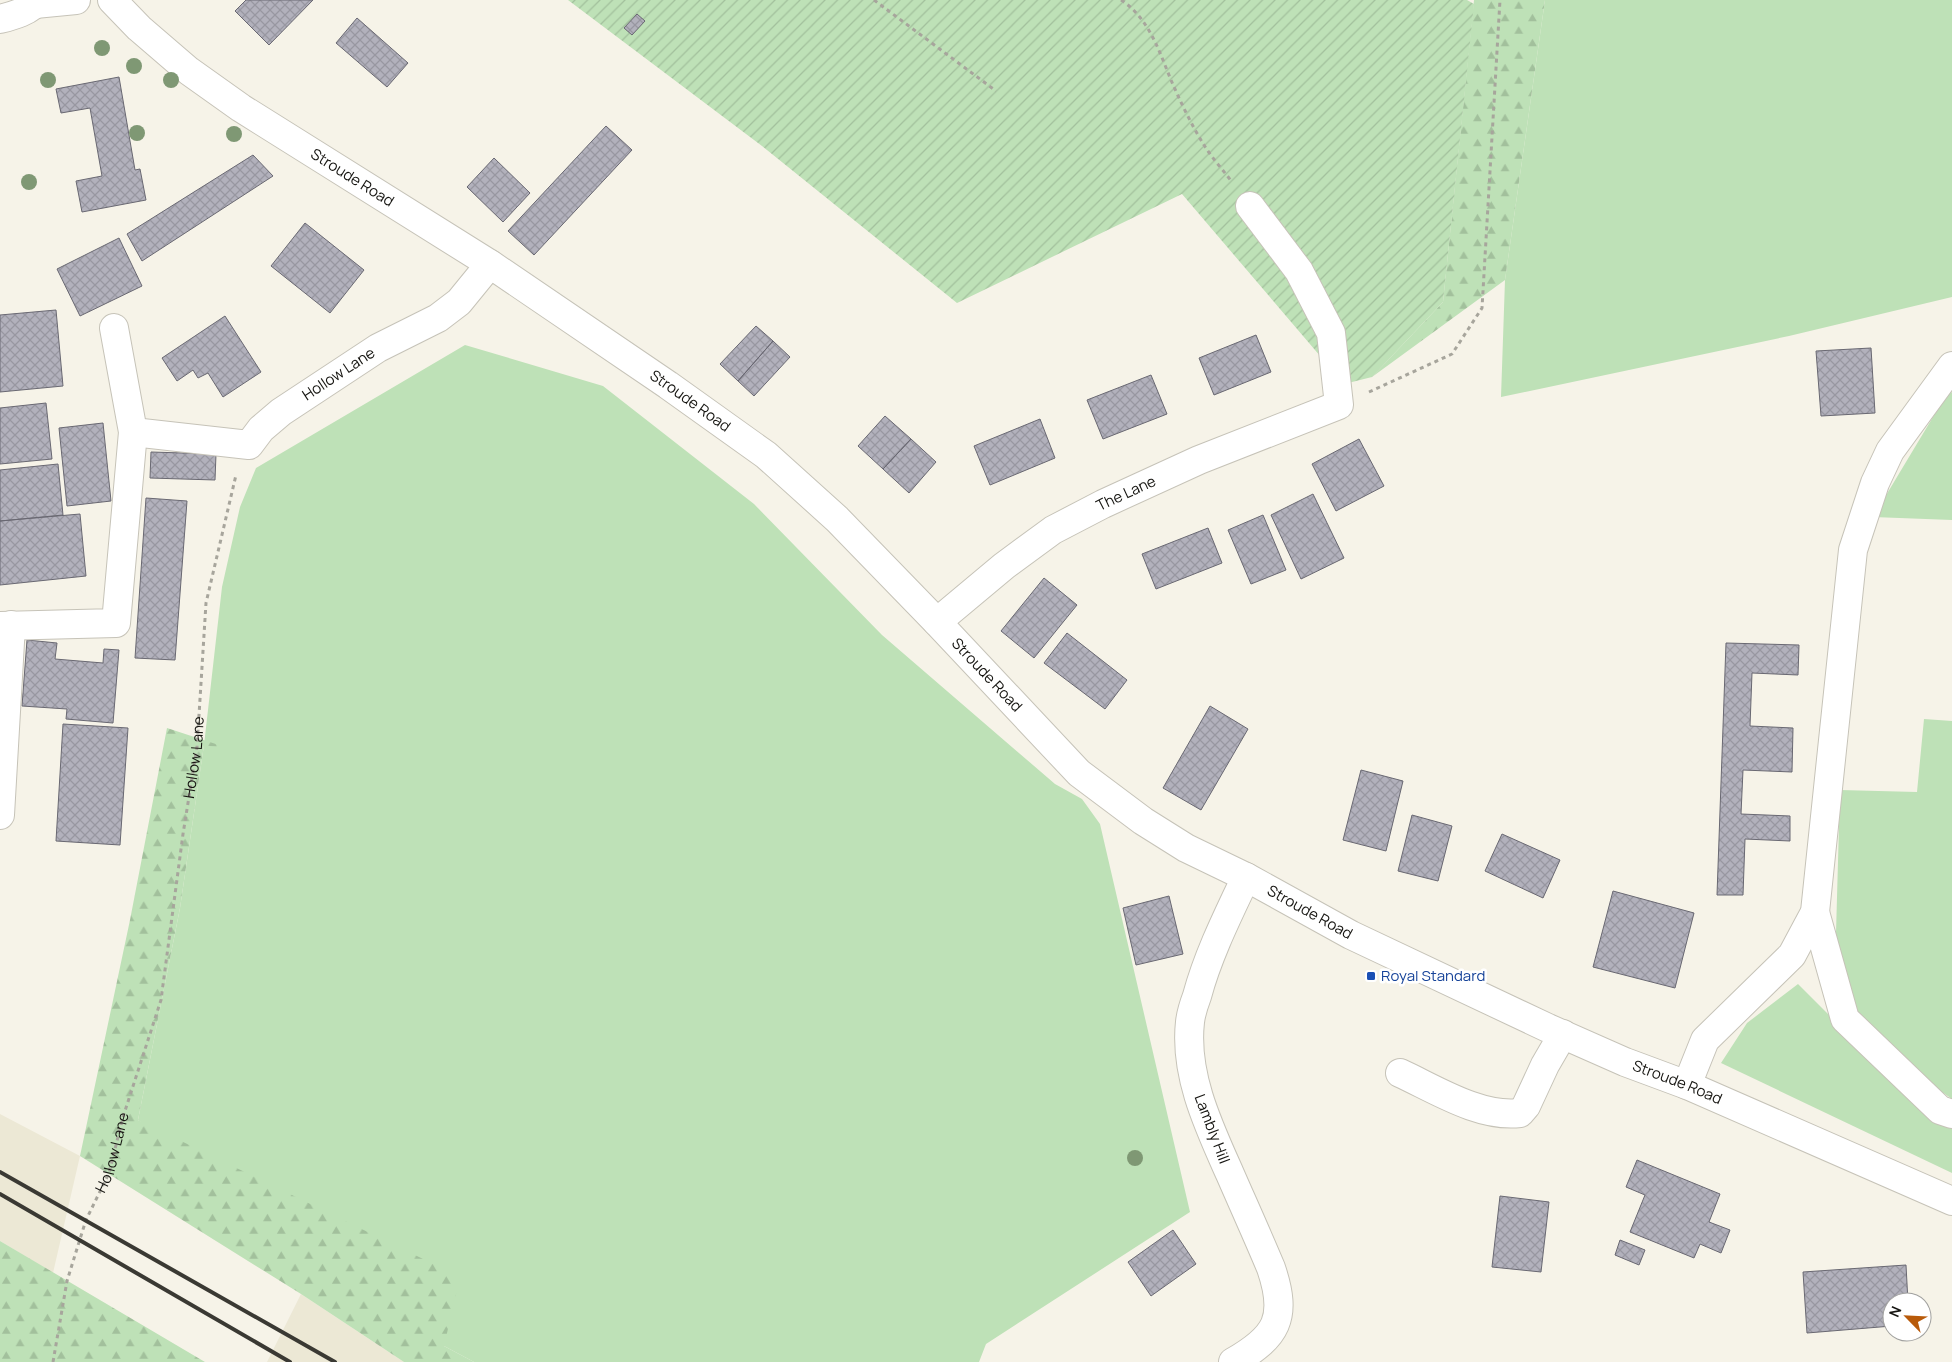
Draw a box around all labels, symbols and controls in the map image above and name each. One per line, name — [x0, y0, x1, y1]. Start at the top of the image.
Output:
street label: Stroude Road — [307, 143, 398, 211]
street label: Hollow Lane — [298, 342, 379, 405]
street label: Stroude Road — [646, 365, 735, 436]
street label: The Lane — [1092, 470, 1159, 516]
street label: Stroude Road — [947, 633, 1027, 716]
street label: Hollow Lane — [178, 715, 209, 800]
street label: Stroude Road — [1264, 880, 1357, 944]
place label: Royal Standard — [1381, 965, 1485, 986]
marker: Royal Standard — [1365, 970, 1377, 982]
street label: Stroude Road — [1630, 1055, 1725, 1109]
street label: Lambly Hill — [1190, 1091, 1235, 1167]
street label: Hollow Lane — [90, 1110, 134, 1196]
north arrow — [1882, 1292, 1932, 1342]
text: N — [1884, 1303, 1905, 1320]

